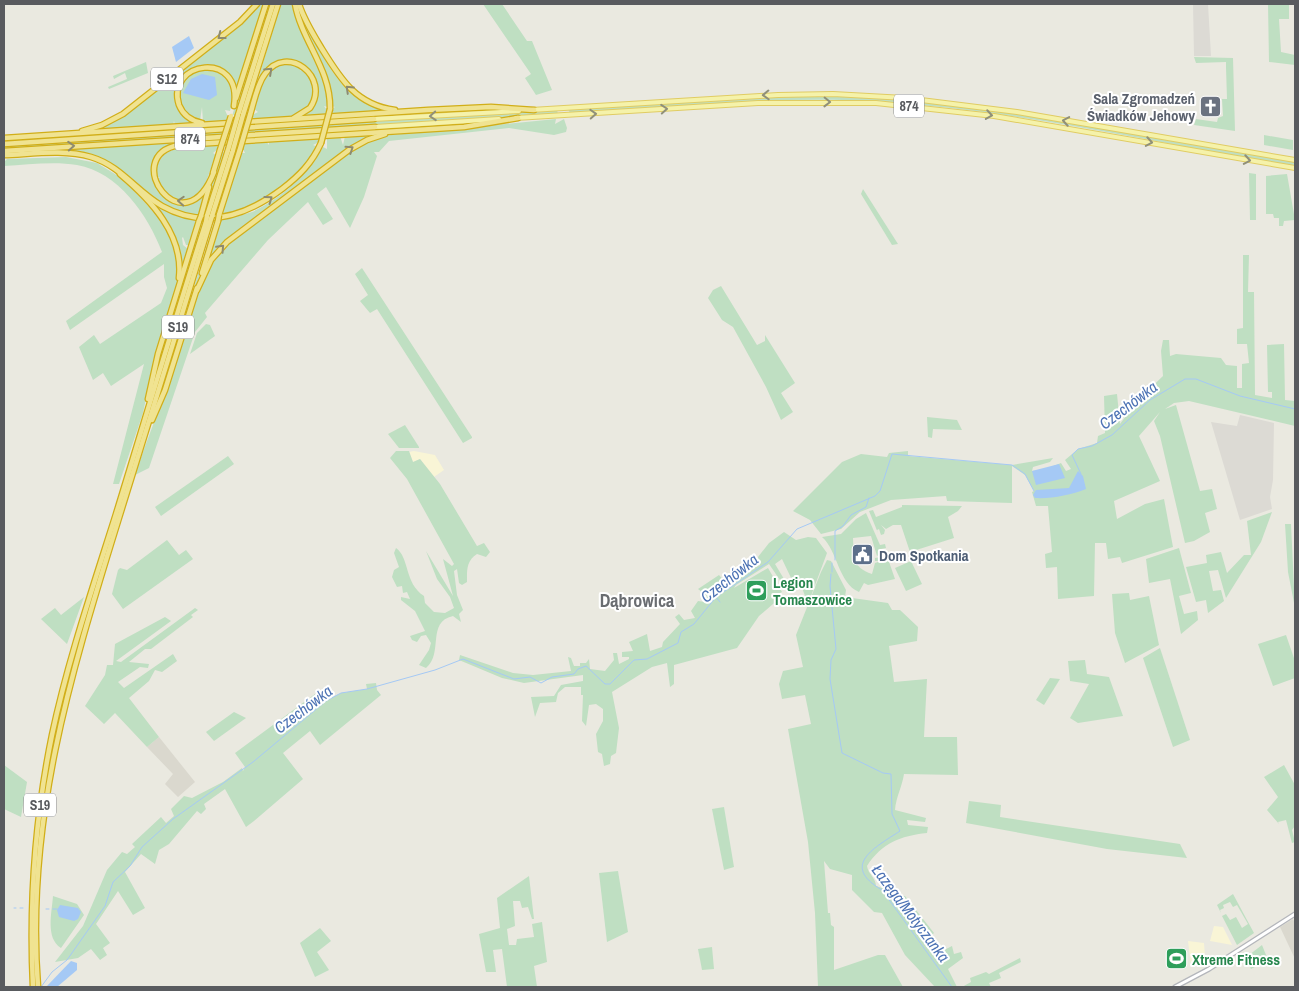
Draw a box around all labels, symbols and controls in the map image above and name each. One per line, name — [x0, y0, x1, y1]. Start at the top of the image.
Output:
one-way arrow — [218, 31, 227, 39]
road number: S12 — [151, 68, 183, 90]
one-way arrow — [264, 68, 273, 77]
one-way arrow — [346, 86, 355, 95]
place label: Sala Zgromadzeń Świadków Jehowy — [1087, 88, 1195, 126]
one-way arrow — [761, 90, 769, 101]
road number: 874 — [894, 94, 924, 118]
church icon: Sala Zgromadzeń Świadków Jehowy — [1199, 95, 1223, 119]
one-way arrow — [824, 97, 831, 107]
one-way arrow — [661, 103, 669, 114]
one-way arrow — [589, 108, 597, 119]
one-way arrow — [985, 109, 993, 120]
one-way arrow — [429, 110, 437, 121]
one-way arrow — [1062, 116, 1071, 126]
road number: 874 — [175, 128, 205, 150]
one-way arrow — [1144, 137, 1153, 147]
one-way arrow — [67, 141, 75, 152]
one-way arrow — [344, 146, 354, 155]
one-way arrow — [1243, 154, 1251, 164]
one-way arrow — [177, 196, 185, 206]
one-way arrow — [263, 196, 272, 204]
one-way arrow — [215, 245, 224, 254]
road number: S19 — [162, 316, 194, 338]
water label: Czechówka — [1094, 376, 1162, 434]
public building icon: Dom Spotkania — [851, 543, 875, 567]
place label: Dom Spotkania — [879, 545, 969, 566]
water label: Czechówka — [696, 548, 762, 608]
place label: Legion Tomaszowice — [773, 572, 852, 610]
sports icon: Legion Tomaszowice — [745, 579, 769, 603]
district label: Dąbrowica — [600, 588, 675, 613]
water label: Czechówka — [269, 680, 337, 738]
road number: S19 — [24, 794, 56, 816]
water label: Łazęga/Motyczanka — [866, 859, 955, 966]
sports icon: Xtreme Fitness — [1164, 947, 1188, 971]
place label: Xtreme Fitness — [1192, 949, 1280, 970]

